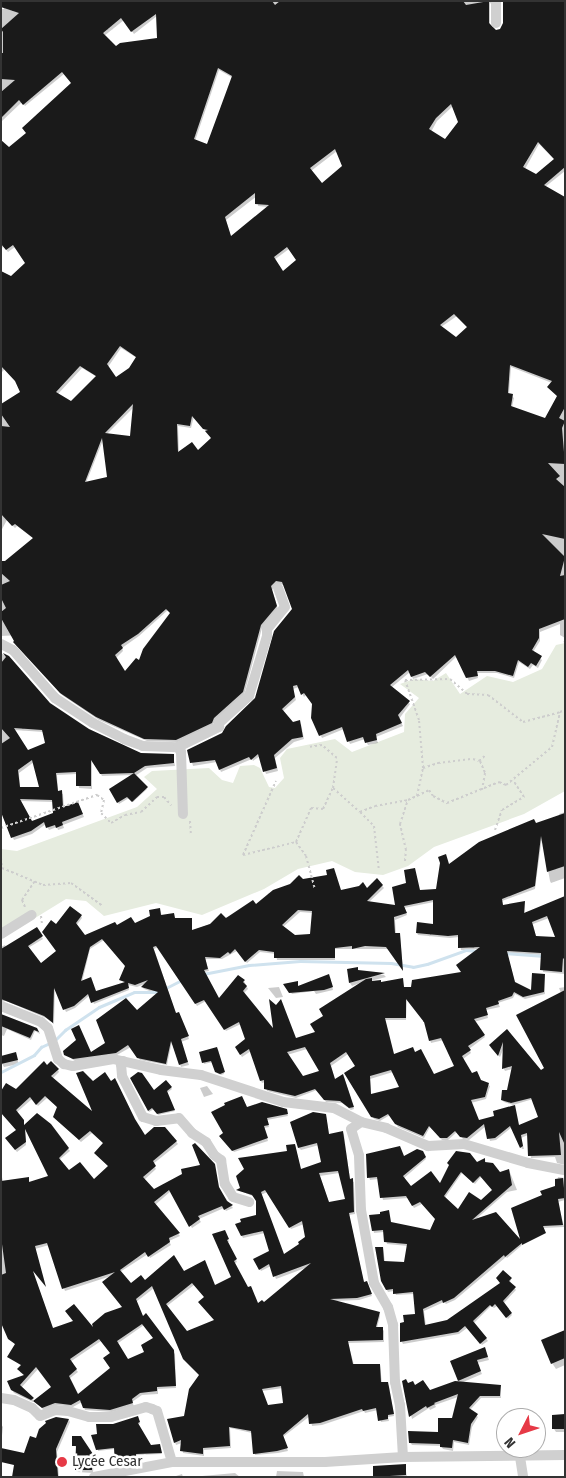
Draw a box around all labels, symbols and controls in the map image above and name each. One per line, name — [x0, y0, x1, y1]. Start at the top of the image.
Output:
north arrow — [496, 1408, 546, 1458]
text: N — [501, 1434, 519, 1451]
place label: Lycée Cesar — [72, 1453, 142, 1471]
marker: Lycée Cesar — [56, 1456, 68, 1468]

